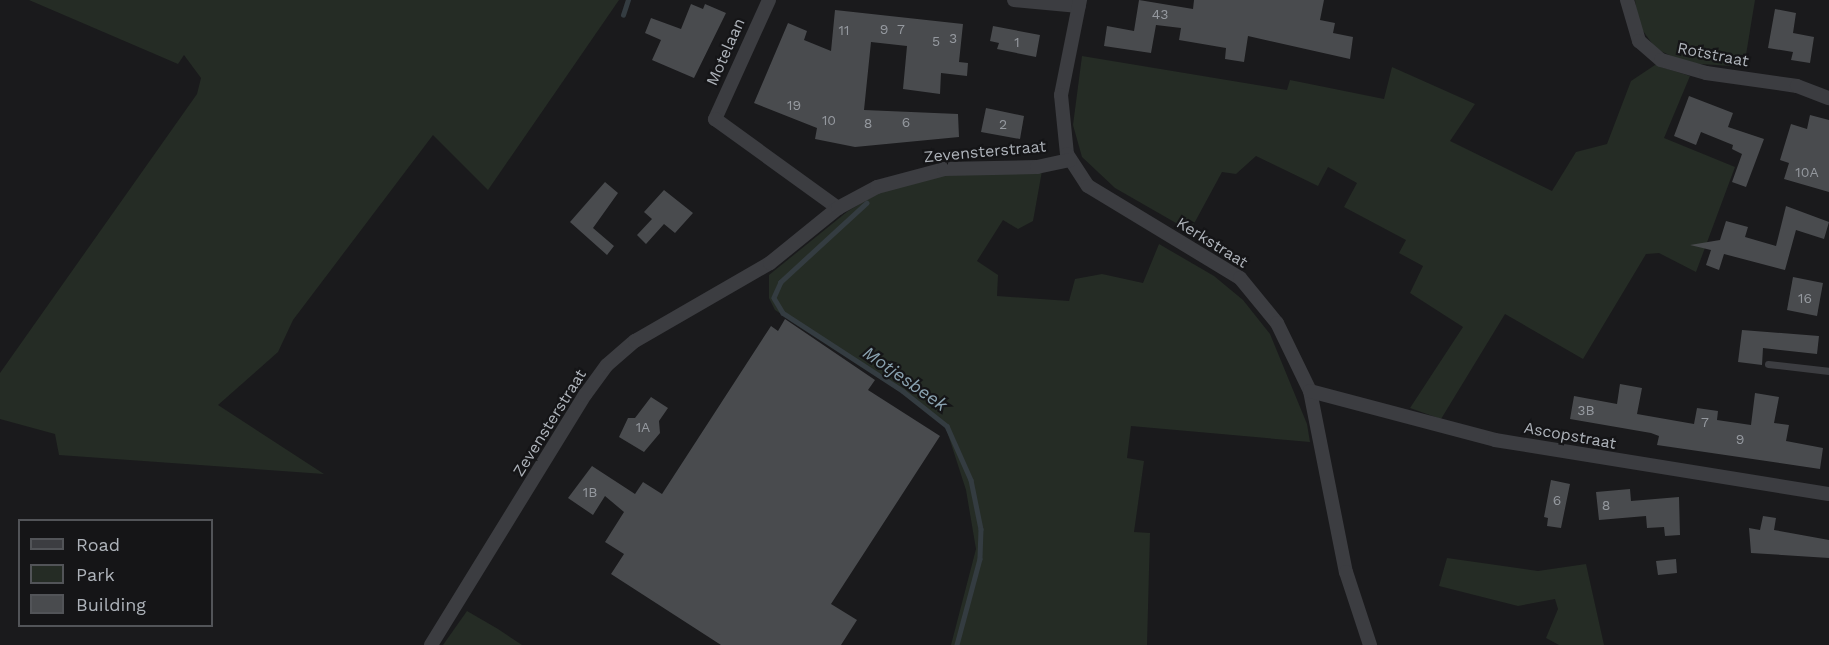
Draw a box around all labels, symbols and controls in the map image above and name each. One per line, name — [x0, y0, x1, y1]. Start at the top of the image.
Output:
house number: 43 — [1152, 6, 1168, 22]
street label: Motelaan — [703, 15, 749, 89]
house number: 9 — [880, 21, 888, 37]
house number: 7 — [897, 21, 905, 37]
house number: 11 — [839, 22, 849, 38]
house number: 3 — [949, 30, 957, 46]
house number: 5 — [932, 33, 940, 49]
house number: 1 — [1014, 34, 1020, 50]
street label: Rotstraat — [1676, 39, 1750, 71]
house number: 19 — [787, 97, 801, 113]
house number: 10 — [822, 112, 836, 128]
house number: 6 — [902, 114, 910, 130]
house number: 8 — [864, 115, 872, 131]
house number: 2 — [999, 116, 1007, 132]
street label: Zevensterstraat — [923, 137, 1047, 167]
house number: 10A — [1795, 164, 1819, 180]
street label: Kerkstraat — [1173, 214, 1251, 272]
house number: 16 — [1798, 290, 1812, 306]
water label: Motjesbeek — [859, 342, 951, 416]
street label: Zevensterstraat — [509, 366, 591, 480]
house number: 3B — [1577, 402, 1595, 418]
house number: 7 — [1701, 414, 1709, 430]
street label: Ascopstraat — [1522, 418, 1618, 454]
house number: 1A — [636, 419, 650, 435]
house number: 9 — [1736, 431, 1744, 447]
house number: 1B — [583, 484, 597, 500]
house number: 6 — [1553, 492, 1561, 508]
house number: 8 — [1602, 497, 1610, 513]
legend — [18, 519, 213, 627]
text: Road — [76, 534, 120, 555]
text: Park — [76, 564, 115, 585]
text: Building — [76, 594, 146, 615]

